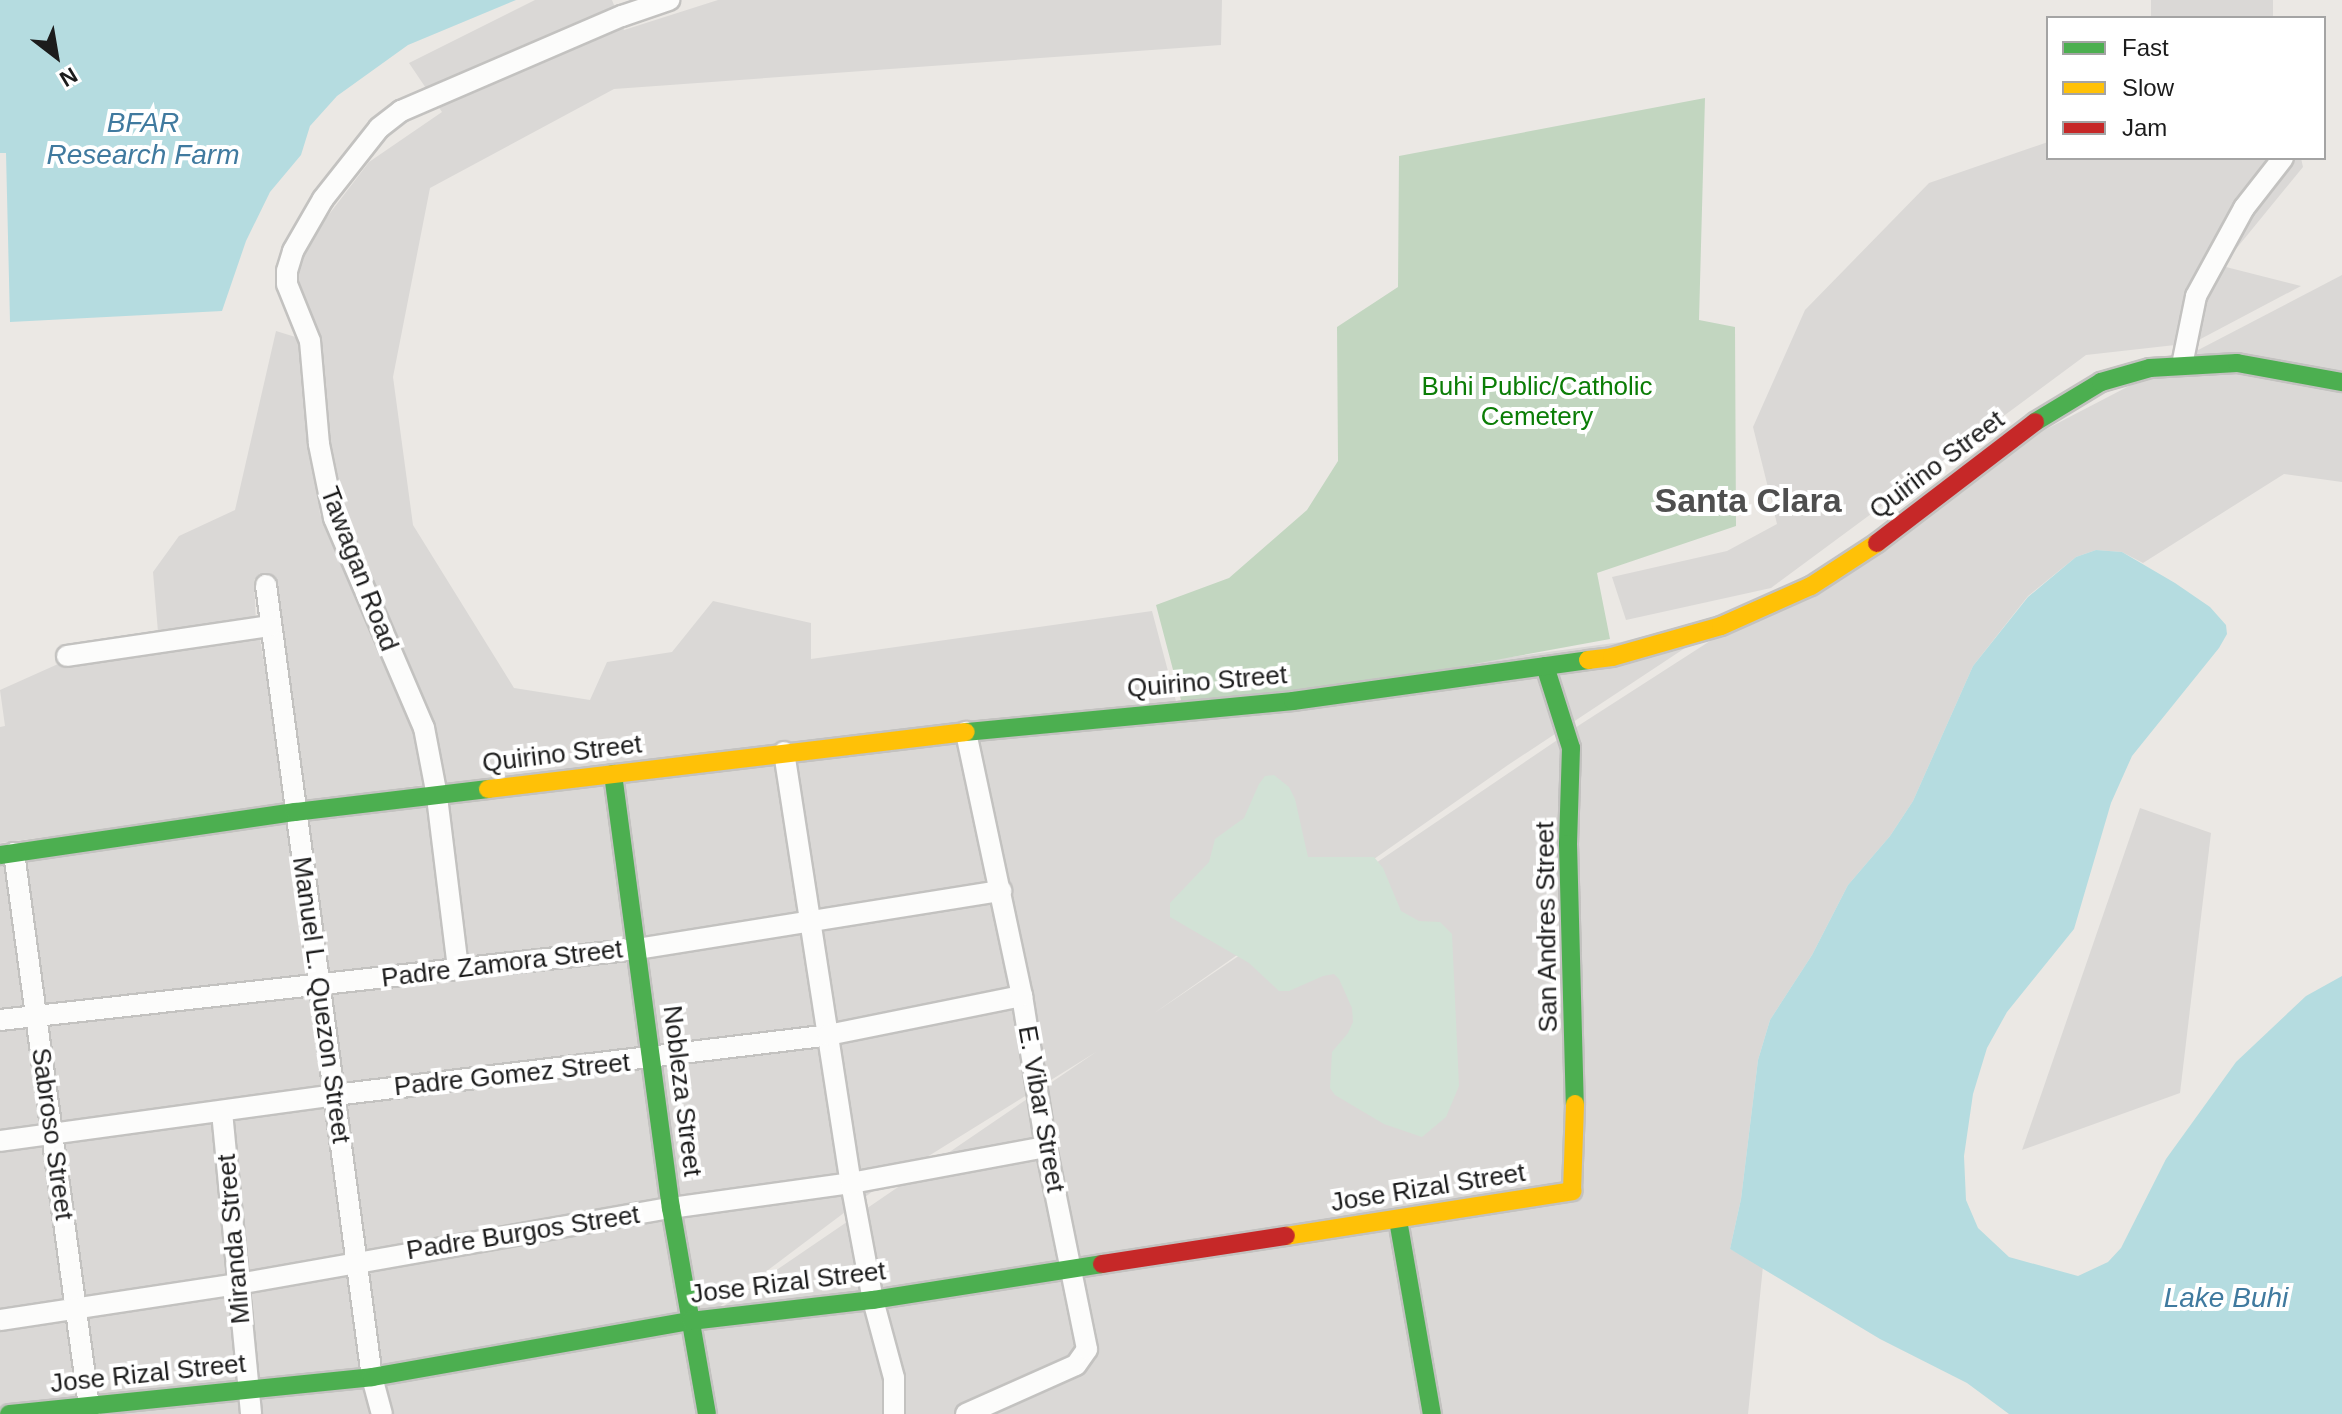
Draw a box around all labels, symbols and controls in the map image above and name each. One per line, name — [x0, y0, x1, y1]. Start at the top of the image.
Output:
north arrow — [16, 16, 96, 96]
legend — [2046, 16, 2326, 160]
text: Fast — [2122, 34, 2169, 61]
text: N — [55, 62, 82, 92]
text: Slow — [2122, 74, 2174, 101]
water label: BFAR Research Farm — [47, 106, 239, 172]
text: Jam — [2122, 114, 2167, 141]
park label: Buhi Public/Catholic Cemetery — [1421, 371, 1653, 432]
street label: Quirino Street — [1864, 404, 2010, 526]
district label: Santa Clara — [1654, 481, 1842, 521]
street label: Tawagan Road — [313, 482, 405, 656]
street label: Quirino Street — [1126, 659, 1288, 705]
street label: Quirino Street — [480, 729, 644, 779]
street label: San Andres Street — [1530, 821, 1564, 1033]
street label: Manuel L. Quezon Street — [285, 855, 357, 1145]
street label: Padre Zamora Street — [380, 934, 624, 994]
street label: Nobleza Street — [656, 1004, 708, 1178]
street label: E. Vibar Street — [1011, 1023, 1071, 1195]
street label: Sabroso Street — [24, 1046, 80, 1222]
street label: Padre Gomez Street — [393, 1047, 631, 1103]
street label: Miranda Street — [211, 1153, 257, 1325]
street label: Jose Rizal Street — [1329, 1157, 1527, 1219]
street label: Padre Burgos Street — [404, 1199, 642, 1267]
street label: Jose Rizal Street — [689, 1256, 887, 1310]
water label: Lake Buhi — [2164, 1281, 2288, 1315]
street label: Jose Rizal Street — [49, 1348, 247, 1400]

